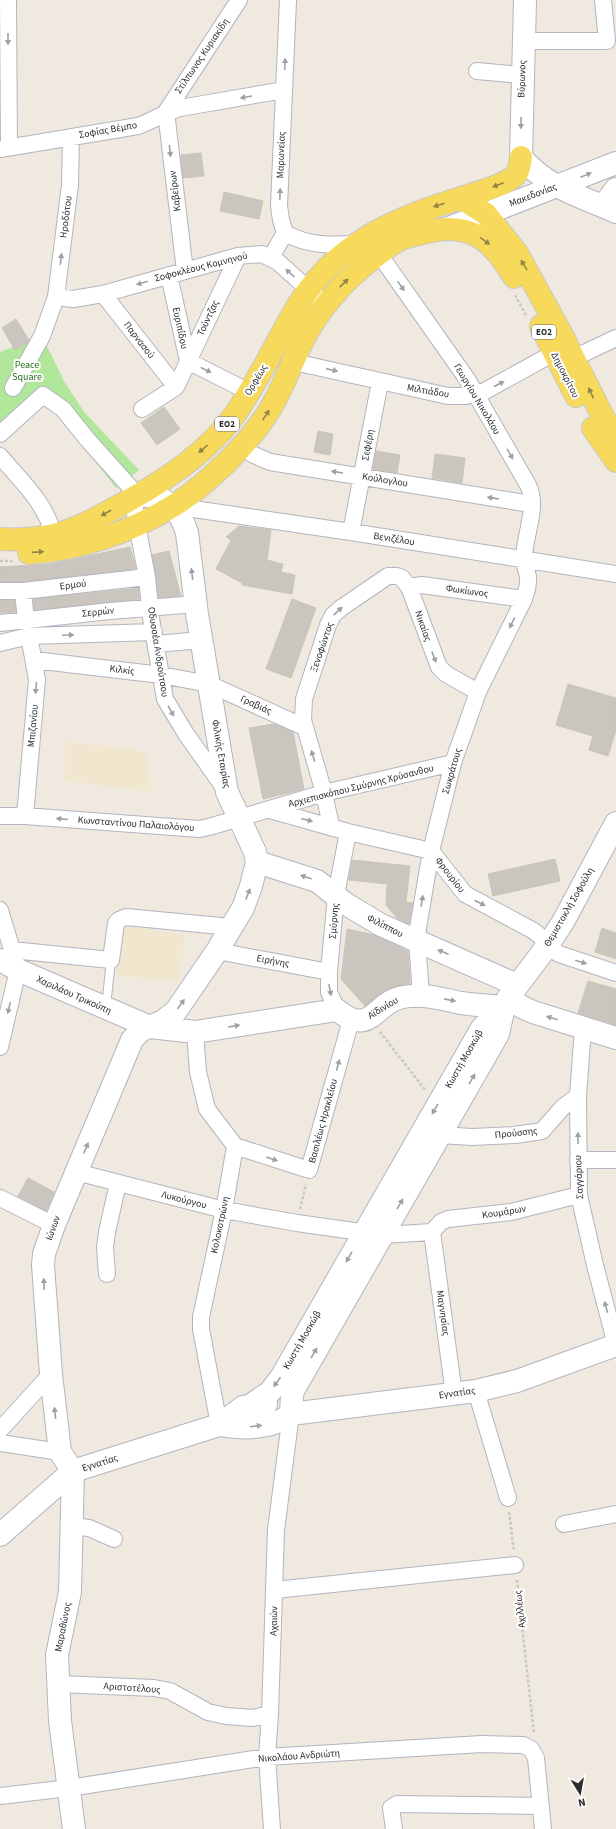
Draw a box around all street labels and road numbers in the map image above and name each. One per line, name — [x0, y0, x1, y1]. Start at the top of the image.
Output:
street label: Στίλπωνος Κυριακίδη — [171, 15, 233, 97]
street label: Βύρωνος — [514, 59, 530, 98]
street label: Σοφίας Βέμπο — [78, 118, 138, 142]
street label: Μαρωνείας — [273, 131, 289, 179]
street label: Καβείρων — [166, 170, 184, 212]
street label: Μακεδονίας — [507, 179, 559, 210]
street label: Ηροδότου — [56, 195, 76, 239]
street label: Σοφοκλέους Κομνηνού — [153, 249, 249, 285]
street label: Τούντζας — [194, 297, 223, 338]
street label: Ευριπίδου — [169, 306, 191, 350]
street label: Παρνασού — [120, 319, 158, 361]
road number: ΕΟ2 — [532, 325, 556, 339]
street label: Δημοκρίτου — [547, 350, 583, 400]
street label: Ορφέως — [241, 361, 271, 398]
street label: Γεωργίου Νικολάου — [450, 361, 504, 437]
street label: Μιλτιάδου — [406, 380, 450, 402]
road number: ΕΟ2 — [215, 417, 239, 431]
street label: Σεφέρη — [358, 428, 378, 462]
street label: Κούλογλου — [361, 469, 409, 491]
street label: Βενιζέλου — [372, 529, 416, 549]
street label: Ερμού — [59, 576, 87, 594]
street label: Φωκίωνος — [445, 581, 490, 601]
street label: Σερρών — [81, 603, 115, 621]
street label: Οδυσσέα Ανδρούτσου — [144, 606, 172, 698]
street label: Νικαίας — [411, 609, 435, 644]
street label: Ξενοφώντος — [307, 619, 337, 674]
street label: Κιλκίς — [109, 662, 136, 679]
street label: Γραβιάς — [238, 692, 275, 718]
street label: Μπιζανίου — [24, 704, 42, 748]
street label: Φιλικής Εταιρίας — [208, 718, 234, 790]
street label: Σωκράτους — [439, 746, 465, 796]
street label: Αρχιεπισκόπου Σμύρνης Χρύσανθου — [287, 761, 435, 811]
street label: Κωνσταντίνου Παλαιολόγου — [77, 813, 195, 835]
street label: Φρουρίου — [432, 854, 468, 896]
street label: Θεμιστοκλή Σοφούλη — [541, 865, 597, 949]
street label: Σμύρνης — [325, 902, 343, 939]
street label: Φιλίππου — [364, 911, 406, 941]
street label: Ειρήνης — [255, 951, 291, 971]
street label: Χαριλάου Τρικούπη — [34, 972, 114, 1018]
street label: Αϊδινίου — [365, 993, 401, 1023]
street label: Κωστή Μοσκώβ — [442, 1027, 487, 1091]
street label: Βασιλέως Ηρακλείου — [305, 1077, 341, 1165]
street label: Προύσσης — [494, 1124, 539, 1142]
street label: Σαγγάριου — [571, 1155, 587, 1199]
street label: Λυκούργου — [160, 1188, 208, 1212]
street label: Κολοκοτρώνη — [207, 1195, 233, 1255]
street label: Κουμάρων — [481, 1202, 527, 1222]
street label: Ιώνων — [42, 1213, 64, 1242]
street label: Μαγνησίας — [433, 1289, 453, 1337]
street label: Κωστή Μοσκώβ — [280, 1308, 325, 1372]
street label: Εγνατίας — [438, 1383, 477, 1403]
street label: Εγνατίας — [80, 1450, 120, 1475]
street label: Αχιλλέως — [511, 1589, 529, 1629]
street label: Μαραθώνος — [51, 1600, 75, 1653]
street label: Αχαιών — [266, 1606, 282, 1636]
street label: Αριστοτέλους — [103, 1679, 162, 1697]
street label: Νικολάου Ανδριώτη — [258, 1746, 340, 1766]

